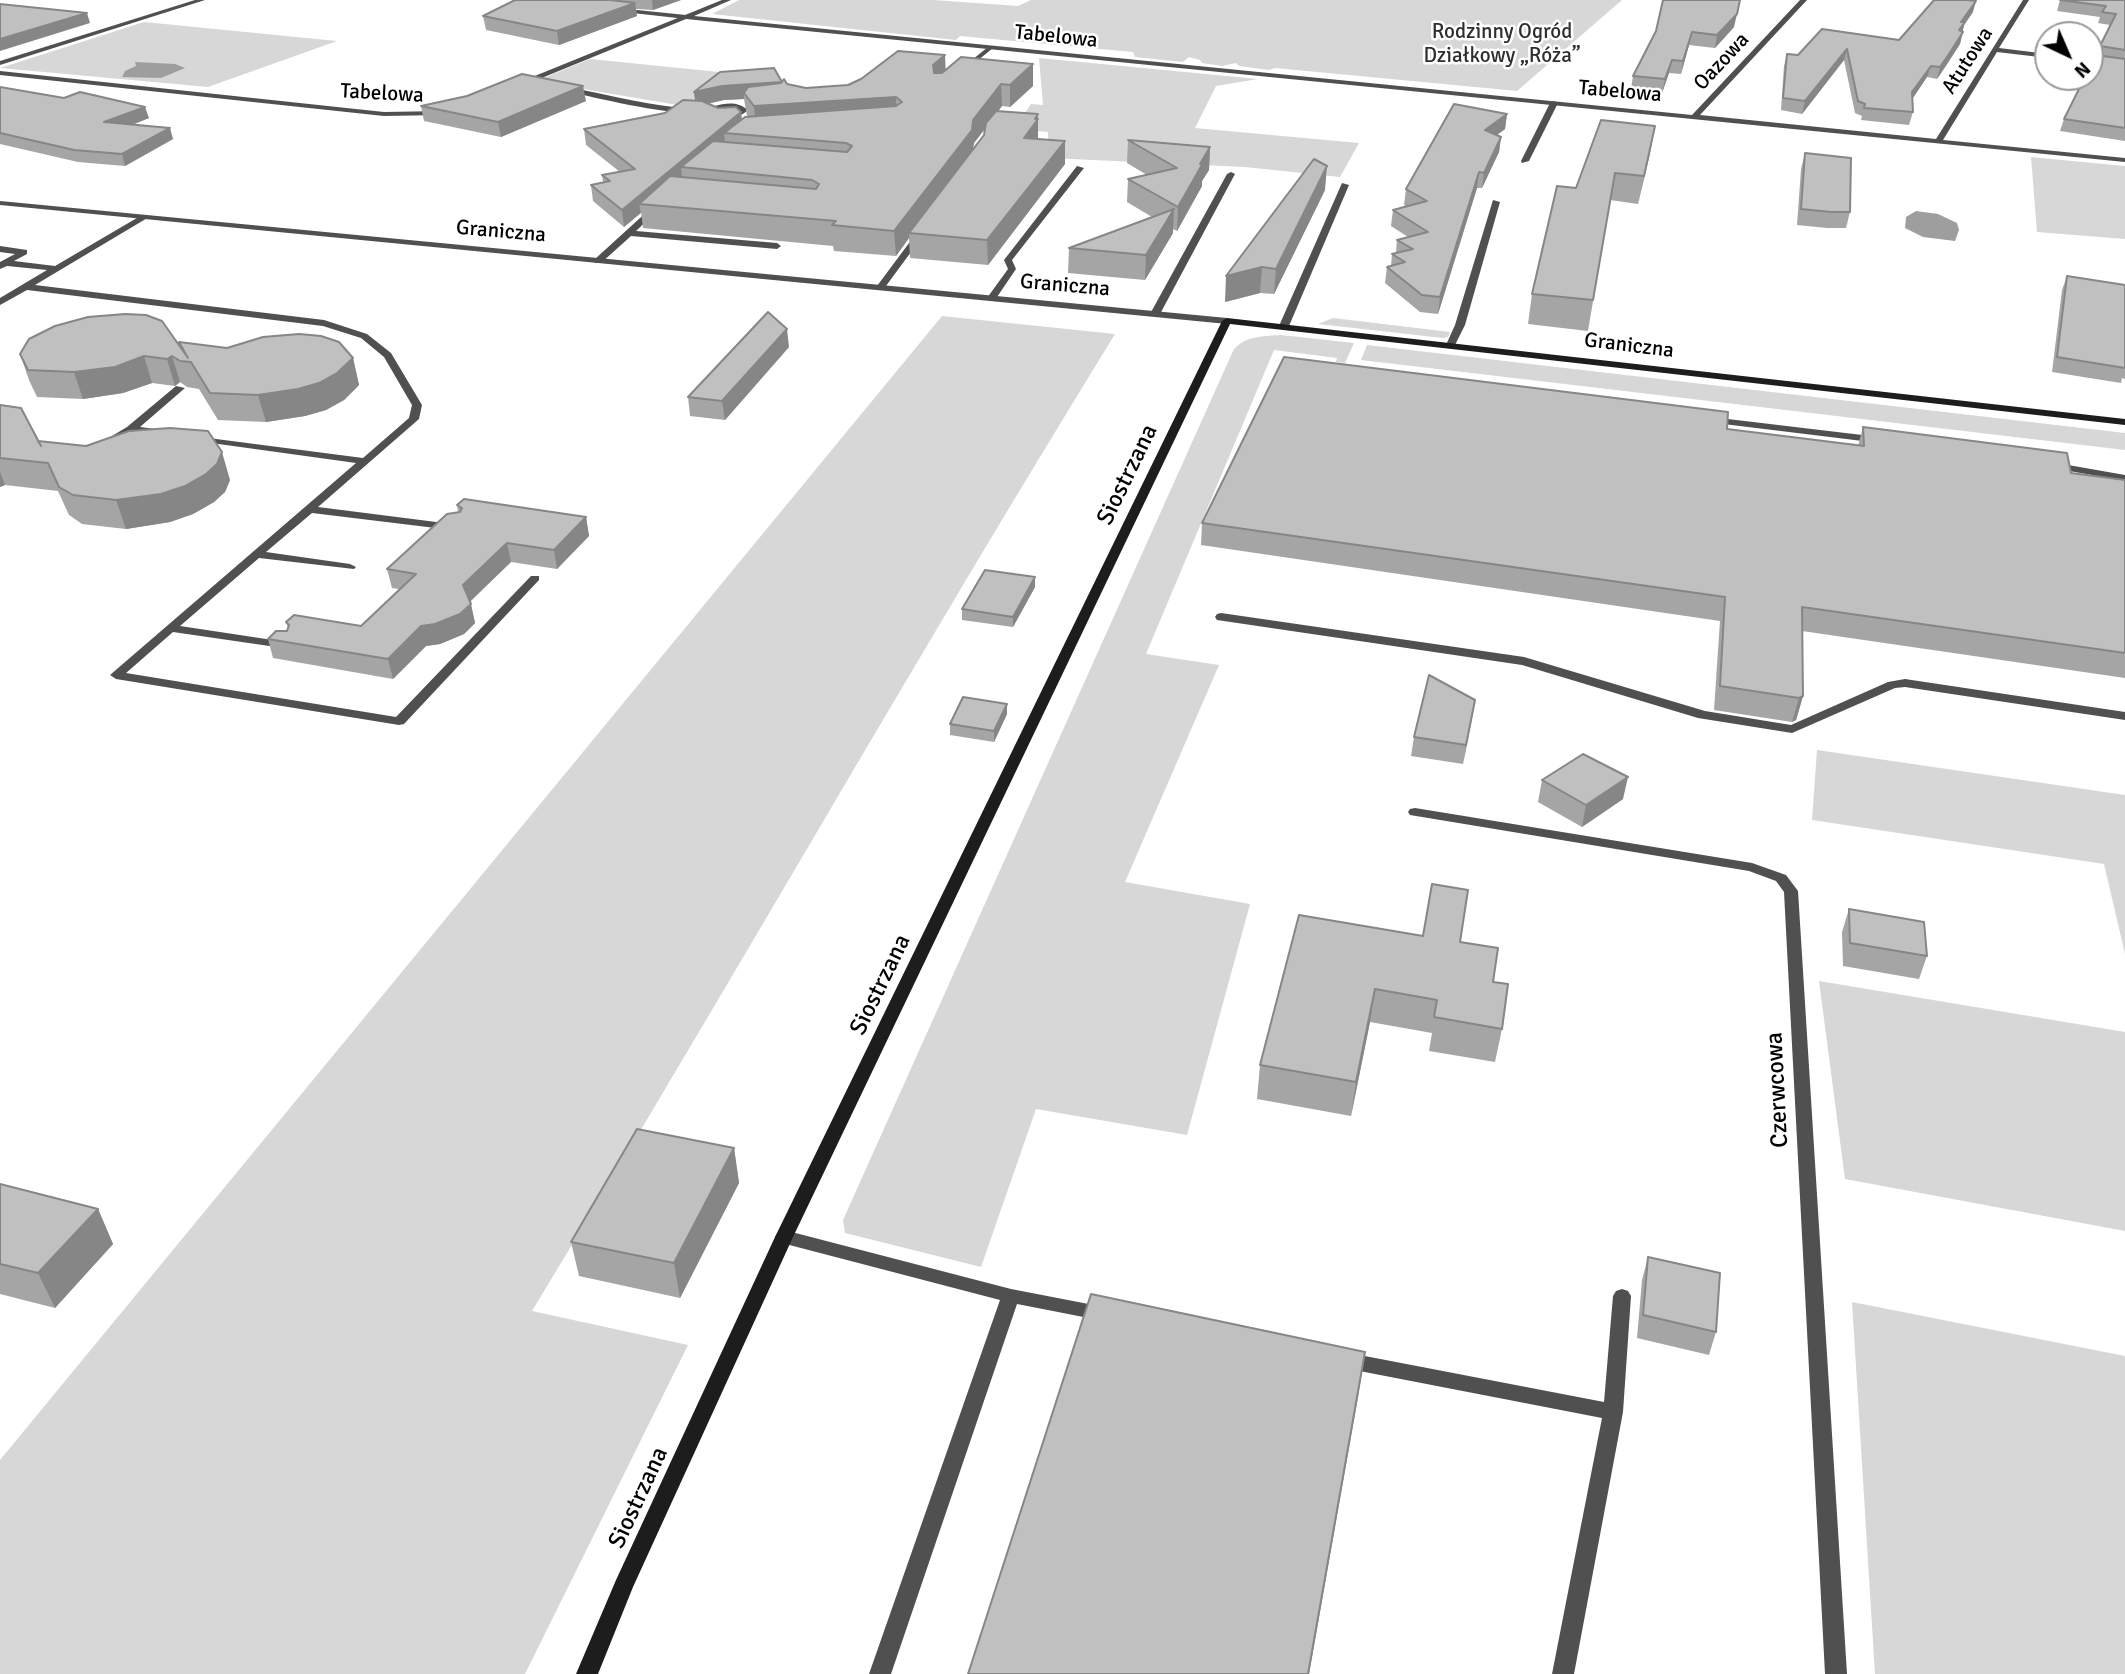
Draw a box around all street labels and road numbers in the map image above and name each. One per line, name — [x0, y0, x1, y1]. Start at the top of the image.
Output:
street label: Tabelowa — [1013, 20, 1099, 54]
street label: Atutowa — [1937, 23, 1999, 99]
street label: Oazowa — [1689, 28, 1755, 96]
street label: Tabelowa — [1577, 76, 1663, 108]
street label: Tabelowa — [340, 79, 424, 109]
street label: Graniczna — [455, 216, 547, 248]
street label: Graniczna — [1019, 270, 1111, 302]
street label: Graniczna — [1583, 328, 1675, 364]
street label: Siostrzana — [1091, 420, 1165, 530]
street label: Siostrzana — [844, 930, 918, 1040]
street label: Czerwcowa — [1761, 1031, 1795, 1149]
street label: Siostrzana — [603, 1443, 675, 1553]

